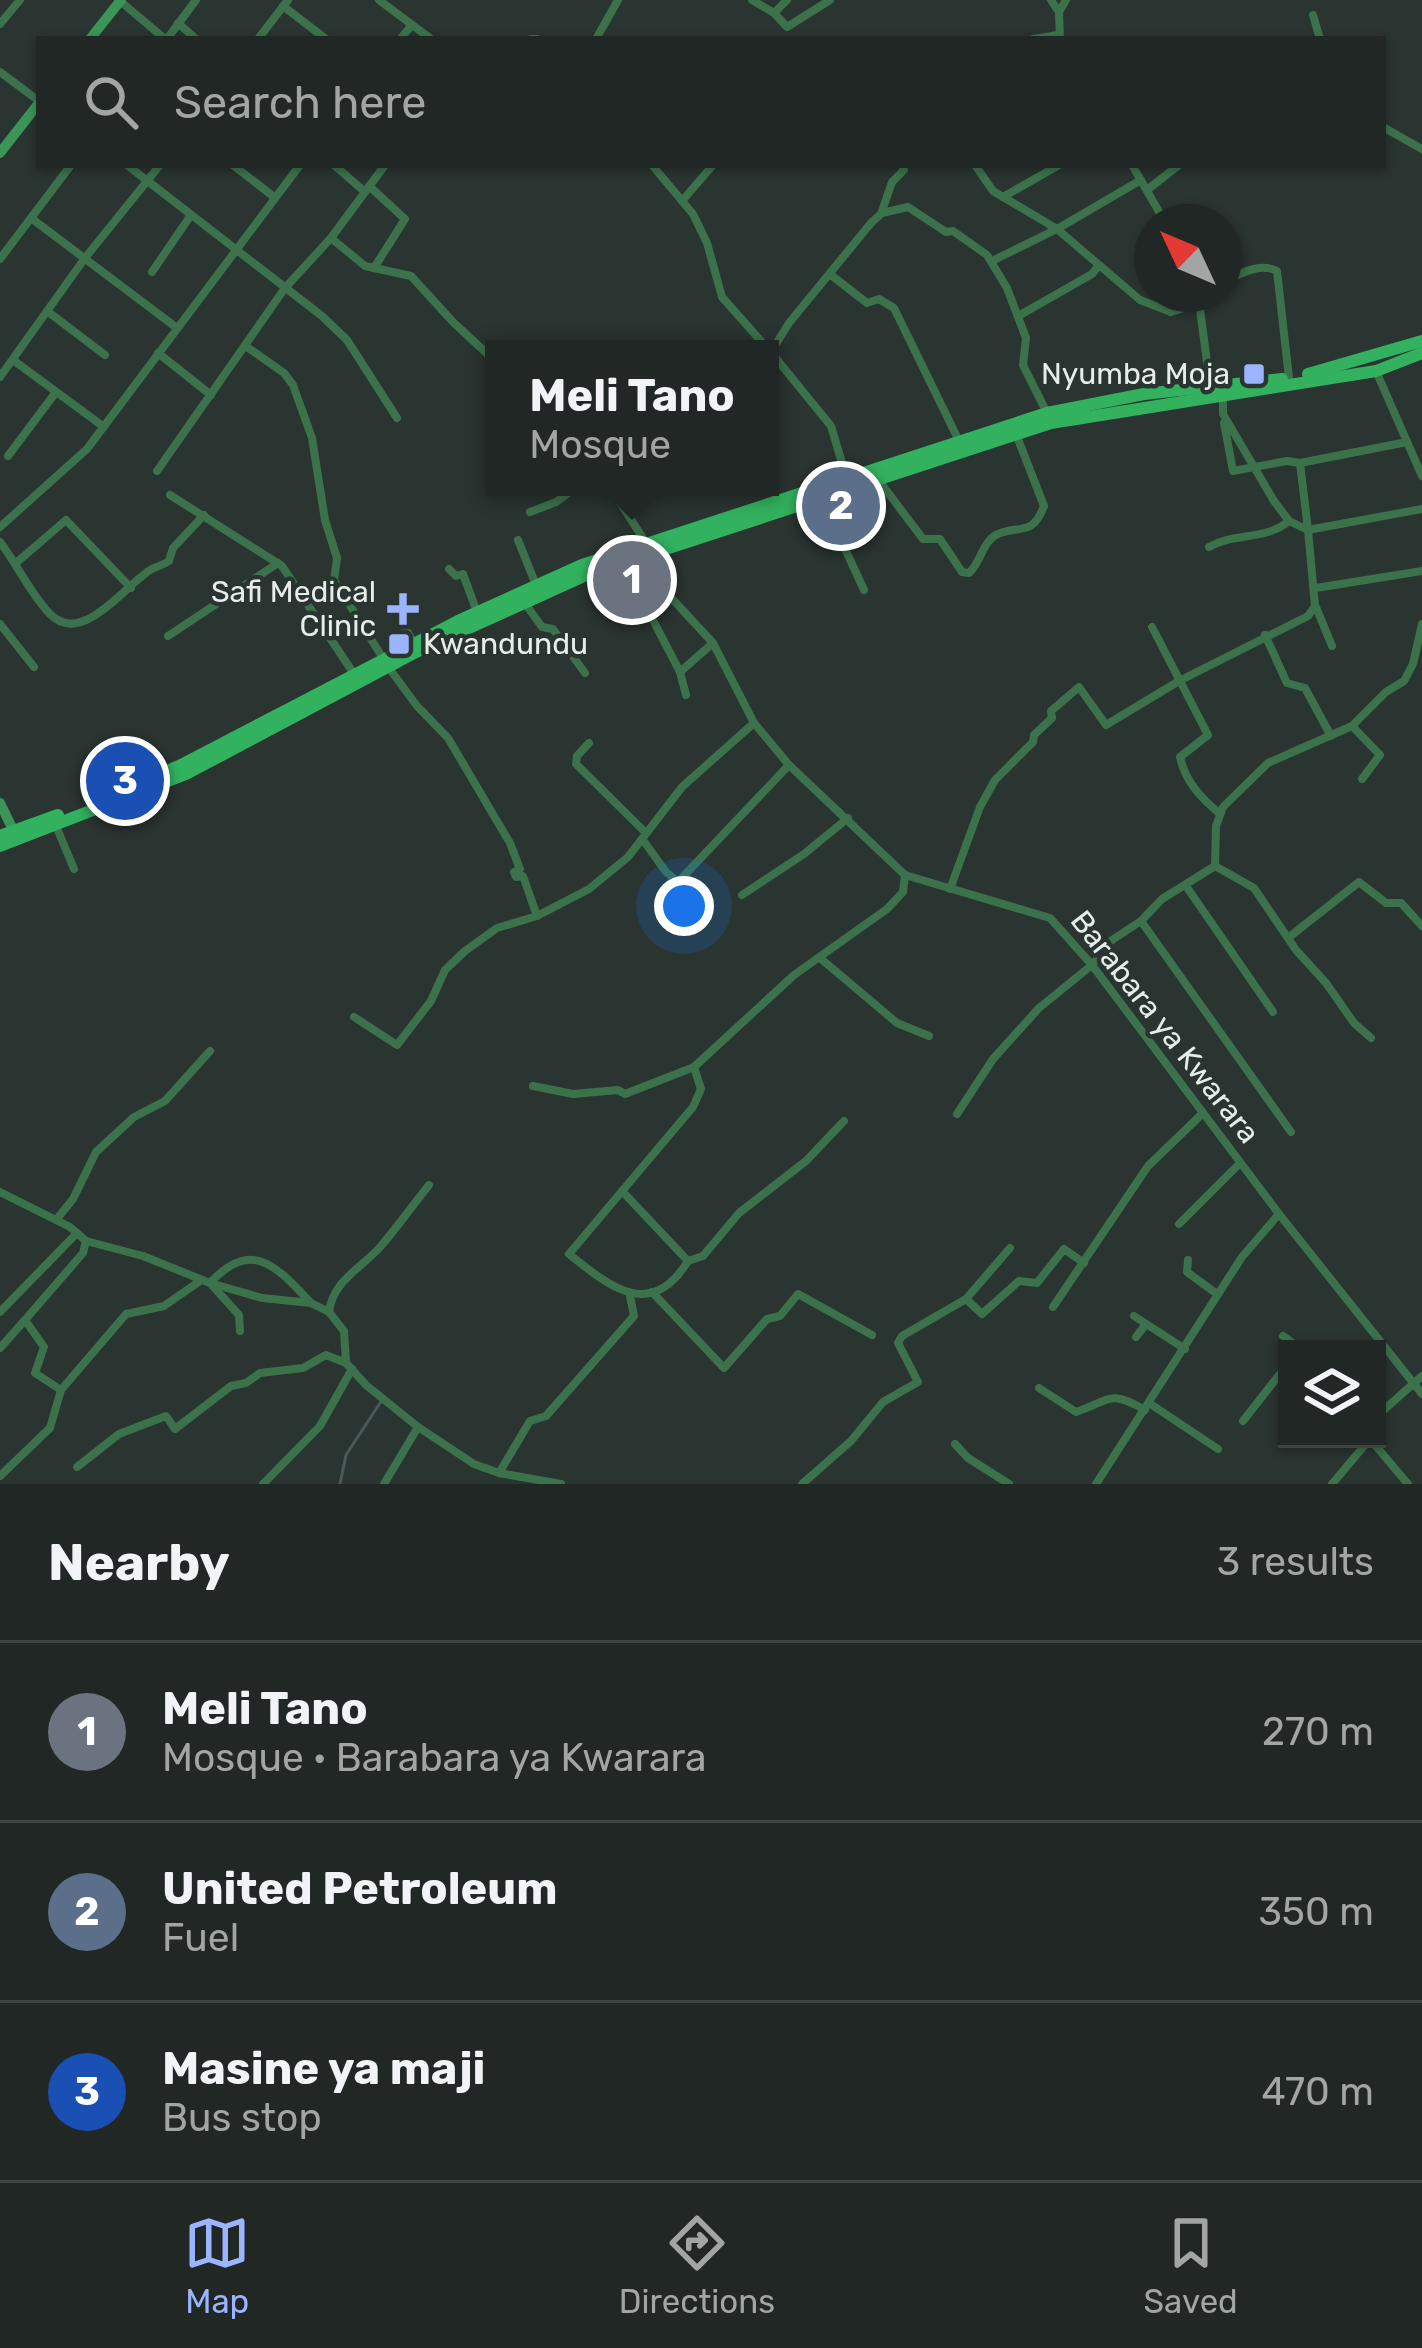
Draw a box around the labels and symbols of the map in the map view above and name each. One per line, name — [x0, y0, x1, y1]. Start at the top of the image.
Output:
north arrow — [1134, 204, 1242, 312]
place label: Nyumba Moja — [1041, 356, 1230, 392]
marker: Nyumba Moja — [1241, 361, 1267, 387]
pin: 2 — [802, 461, 880, 551]
pin: 1 — [593, 535, 671, 625]
place label: Safi Medical Clinic — [211, 574, 376, 644]
marker: Safi Medical Clinic — [387, 593, 419, 625]
place label: Kwandundu — [423, 626, 588, 662]
marker: Kwandundu — [386, 631, 412, 657]
pin: 3 — [86, 736, 164, 826]
your location — [654, 876, 714, 936]
street label: Barabara ya Kwarara — [1063, 904, 1267, 1150]

